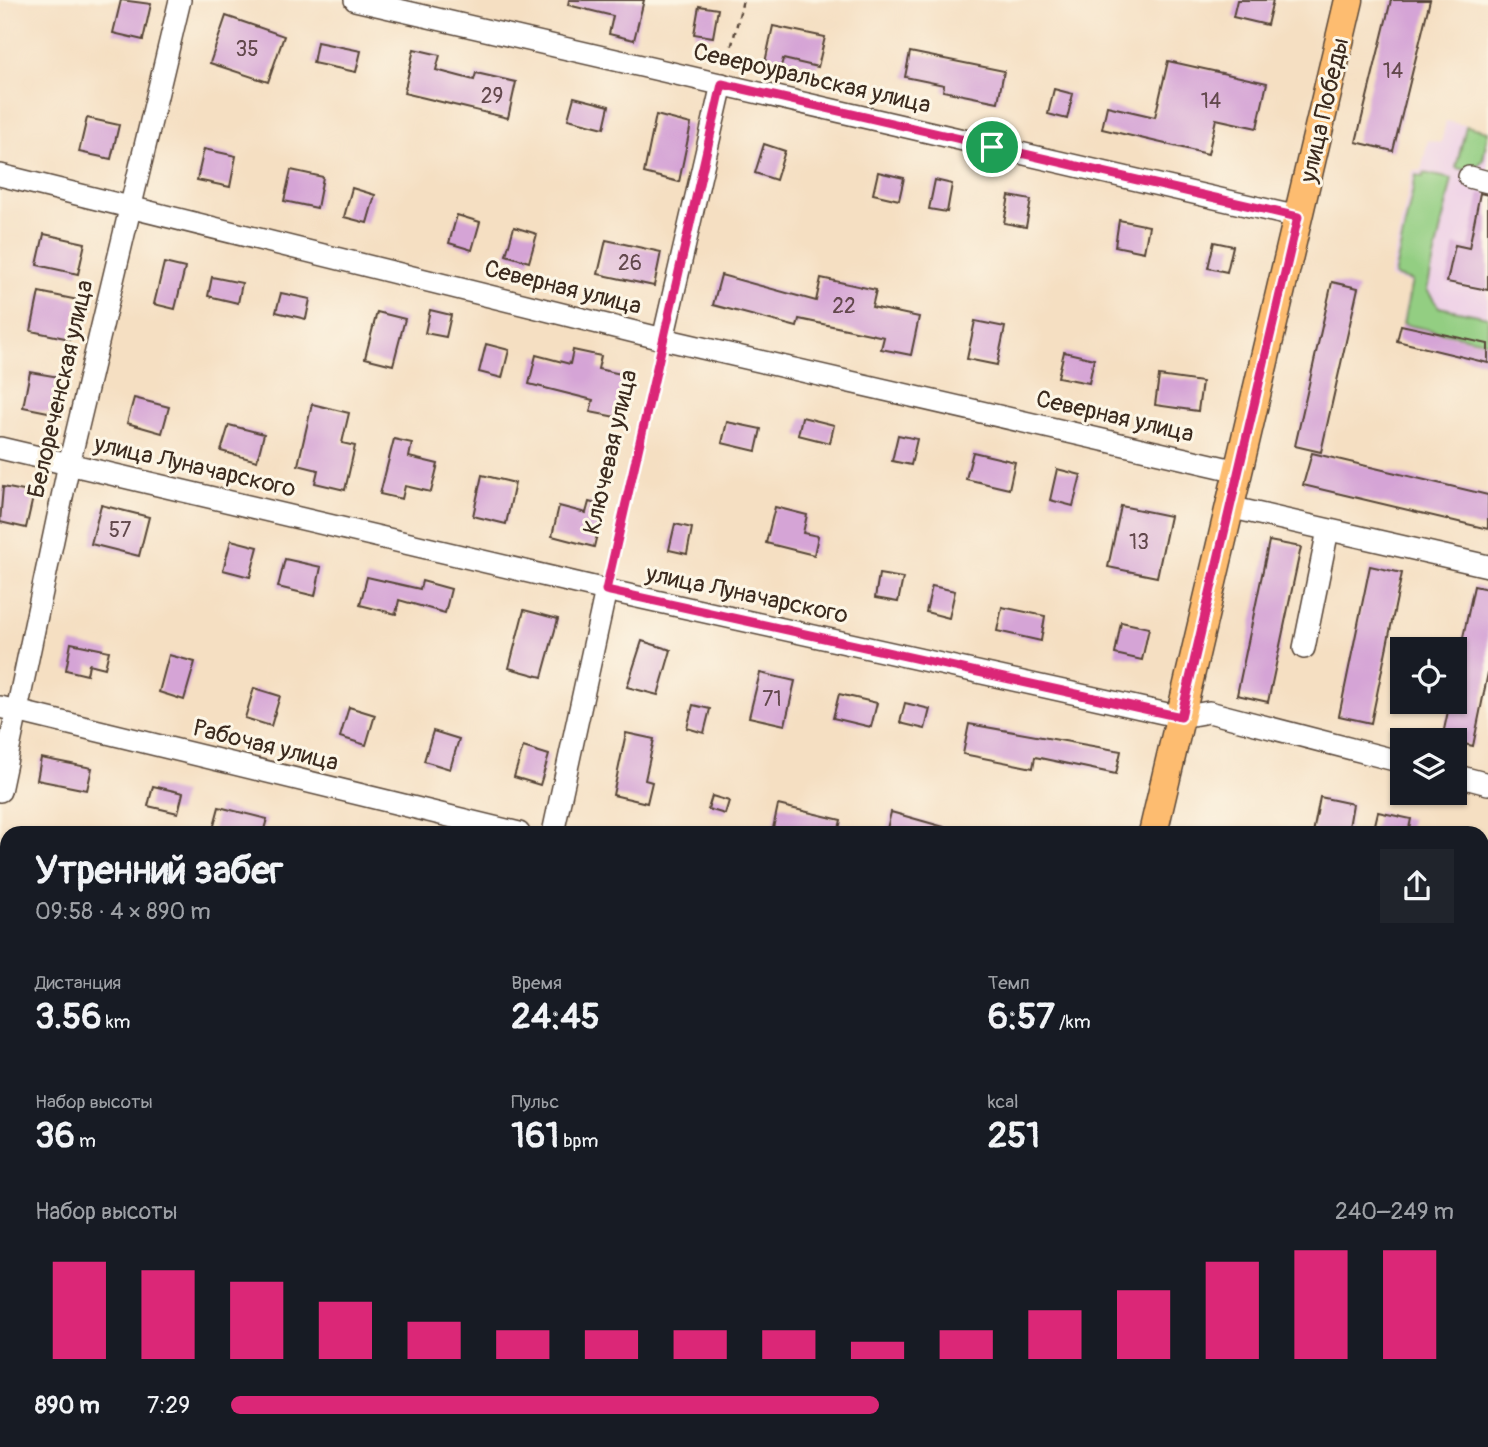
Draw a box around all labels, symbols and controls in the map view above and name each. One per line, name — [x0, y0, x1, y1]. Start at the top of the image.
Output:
street label: улица Победы — [1294, 35, 1355, 186]
house number: 35 — [235, 36, 259, 63]
street label: Североуральская улица — [690, 37, 933, 120]
house number: 14 — [1383, 58, 1403, 85]
house number: 29 — [481, 83, 503, 110]
house number: 14 — [1201, 88, 1221, 115]
pin — [962, 117, 1022, 177]
icon: arrive — [973, 128, 1011, 166]
house number: 26 — [618, 250, 642, 277]
street label: Северная улица — [481, 254, 644, 321]
street label: Белореченская улица — [21, 277, 100, 501]
house number: 22 — [832, 293, 856, 320]
street label: Ключевая улица — [577, 367, 644, 537]
street label: Северная улица — [1033, 384, 1197, 449]
street label: улица Луначарского — [90, 429, 299, 504]
house number: 57 — [109, 517, 131, 544]
house number: 13 — [1129, 529, 1149, 556]
street label: улица Луначарского — [642, 559, 851, 630]
map controls — [1390, 637, 1467, 805]
button: locate — [1390, 637, 1467, 714]
house number: 71 — [762, 686, 782, 713]
street label: Рабочая улица — [190, 713, 341, 778]
button: layers — [1390, 728, 1467, 805]
text: Утренний забег — [35, 847, 283, 895]
button: share — [1380, 849, 1454, 923]
text: 09:58 · 4 × 890 m — [35, 897, 211, 926]
text: Дистанция — [35, 971, 121, 995]
text: Время — [511, 971, 562, 995]
text: Темп — [988, 971, 1030, 995]
text: 3.56 — [35, 995, 102, 1039]
text: 24:45 — [511, 995, 600, 1039]
text: 6:57 — [988, 995, 1055, 1039]
text: km — [102, 1010, 130, 1034]
text: /km — [1055, 1010, 1091, 1034]
text: Набор высоты — [35, 1090, 153, 1114]
text: Пульс — [511, 1090, 559, 1114]
text: kcal — [988, 1090, 1019, 1114]
text: 36 — [35, 1114, 75, 1158]
text: 161 — [511, 1114, 559, 1158]
text: 251 — [988, 1114, 1040, 1158]
text: m — [75, 1129, 96, 1153]
text: bpm — [559, 1129, 598, 1153]
text: Набор высоты — [35, 1197, 177, 1226]
text: 240–249 m — [1335, 1197, 1454, 1226]
text: 890 m — [35, 1391, 100, 1420]
text: 7:29 — [147, 1391, 190, 1420]

